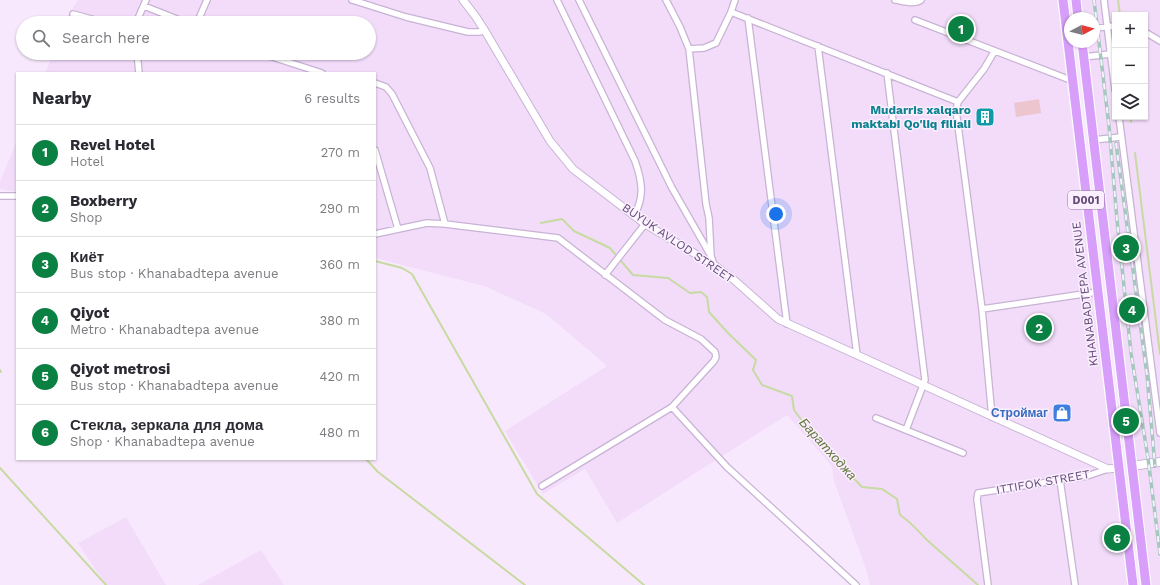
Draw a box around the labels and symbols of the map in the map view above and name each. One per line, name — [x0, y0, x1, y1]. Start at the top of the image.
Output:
north arrow — [1064, 12, 1100, 48]
pin: 1 — [948, 14, 974, 44]
place label: Mudarris xalqaro maktabi Qo'liq filiali — [851, 103, 971, 131]
building icon: Mudarris xalqaro maktabi Qo'liq filiali — [974, 106, 996, 128]
road number: D001 — [1068, 191, 1104, 209]
street label: BUYUK AVLOD STREET — [619, 200, 737, 286]
your location — [766, 204, 786, 224]
street label: KHANABADTEPA AVENUE — [1069, 221, 1101, 367]
pin: 3 — [1113, 233, 1139, 263]
pin: 4 — [1119, 295, 1145, 325]
pin: 2 — [1026, 313, 1052, 343]
shop icon: Строймаг — [1051, 402, 1073, 424]
place label: Строймаг — [991, 406, 1048, 420]
pin: 5 — [1113, 406, 1139, 436]
water label: Баратходжа — [796, 415, 860, 483]
street label: ITTIFOK STREET — [995, 467, 1091, 497]
pin: 6 — [1104, 523, 1130, 553]

